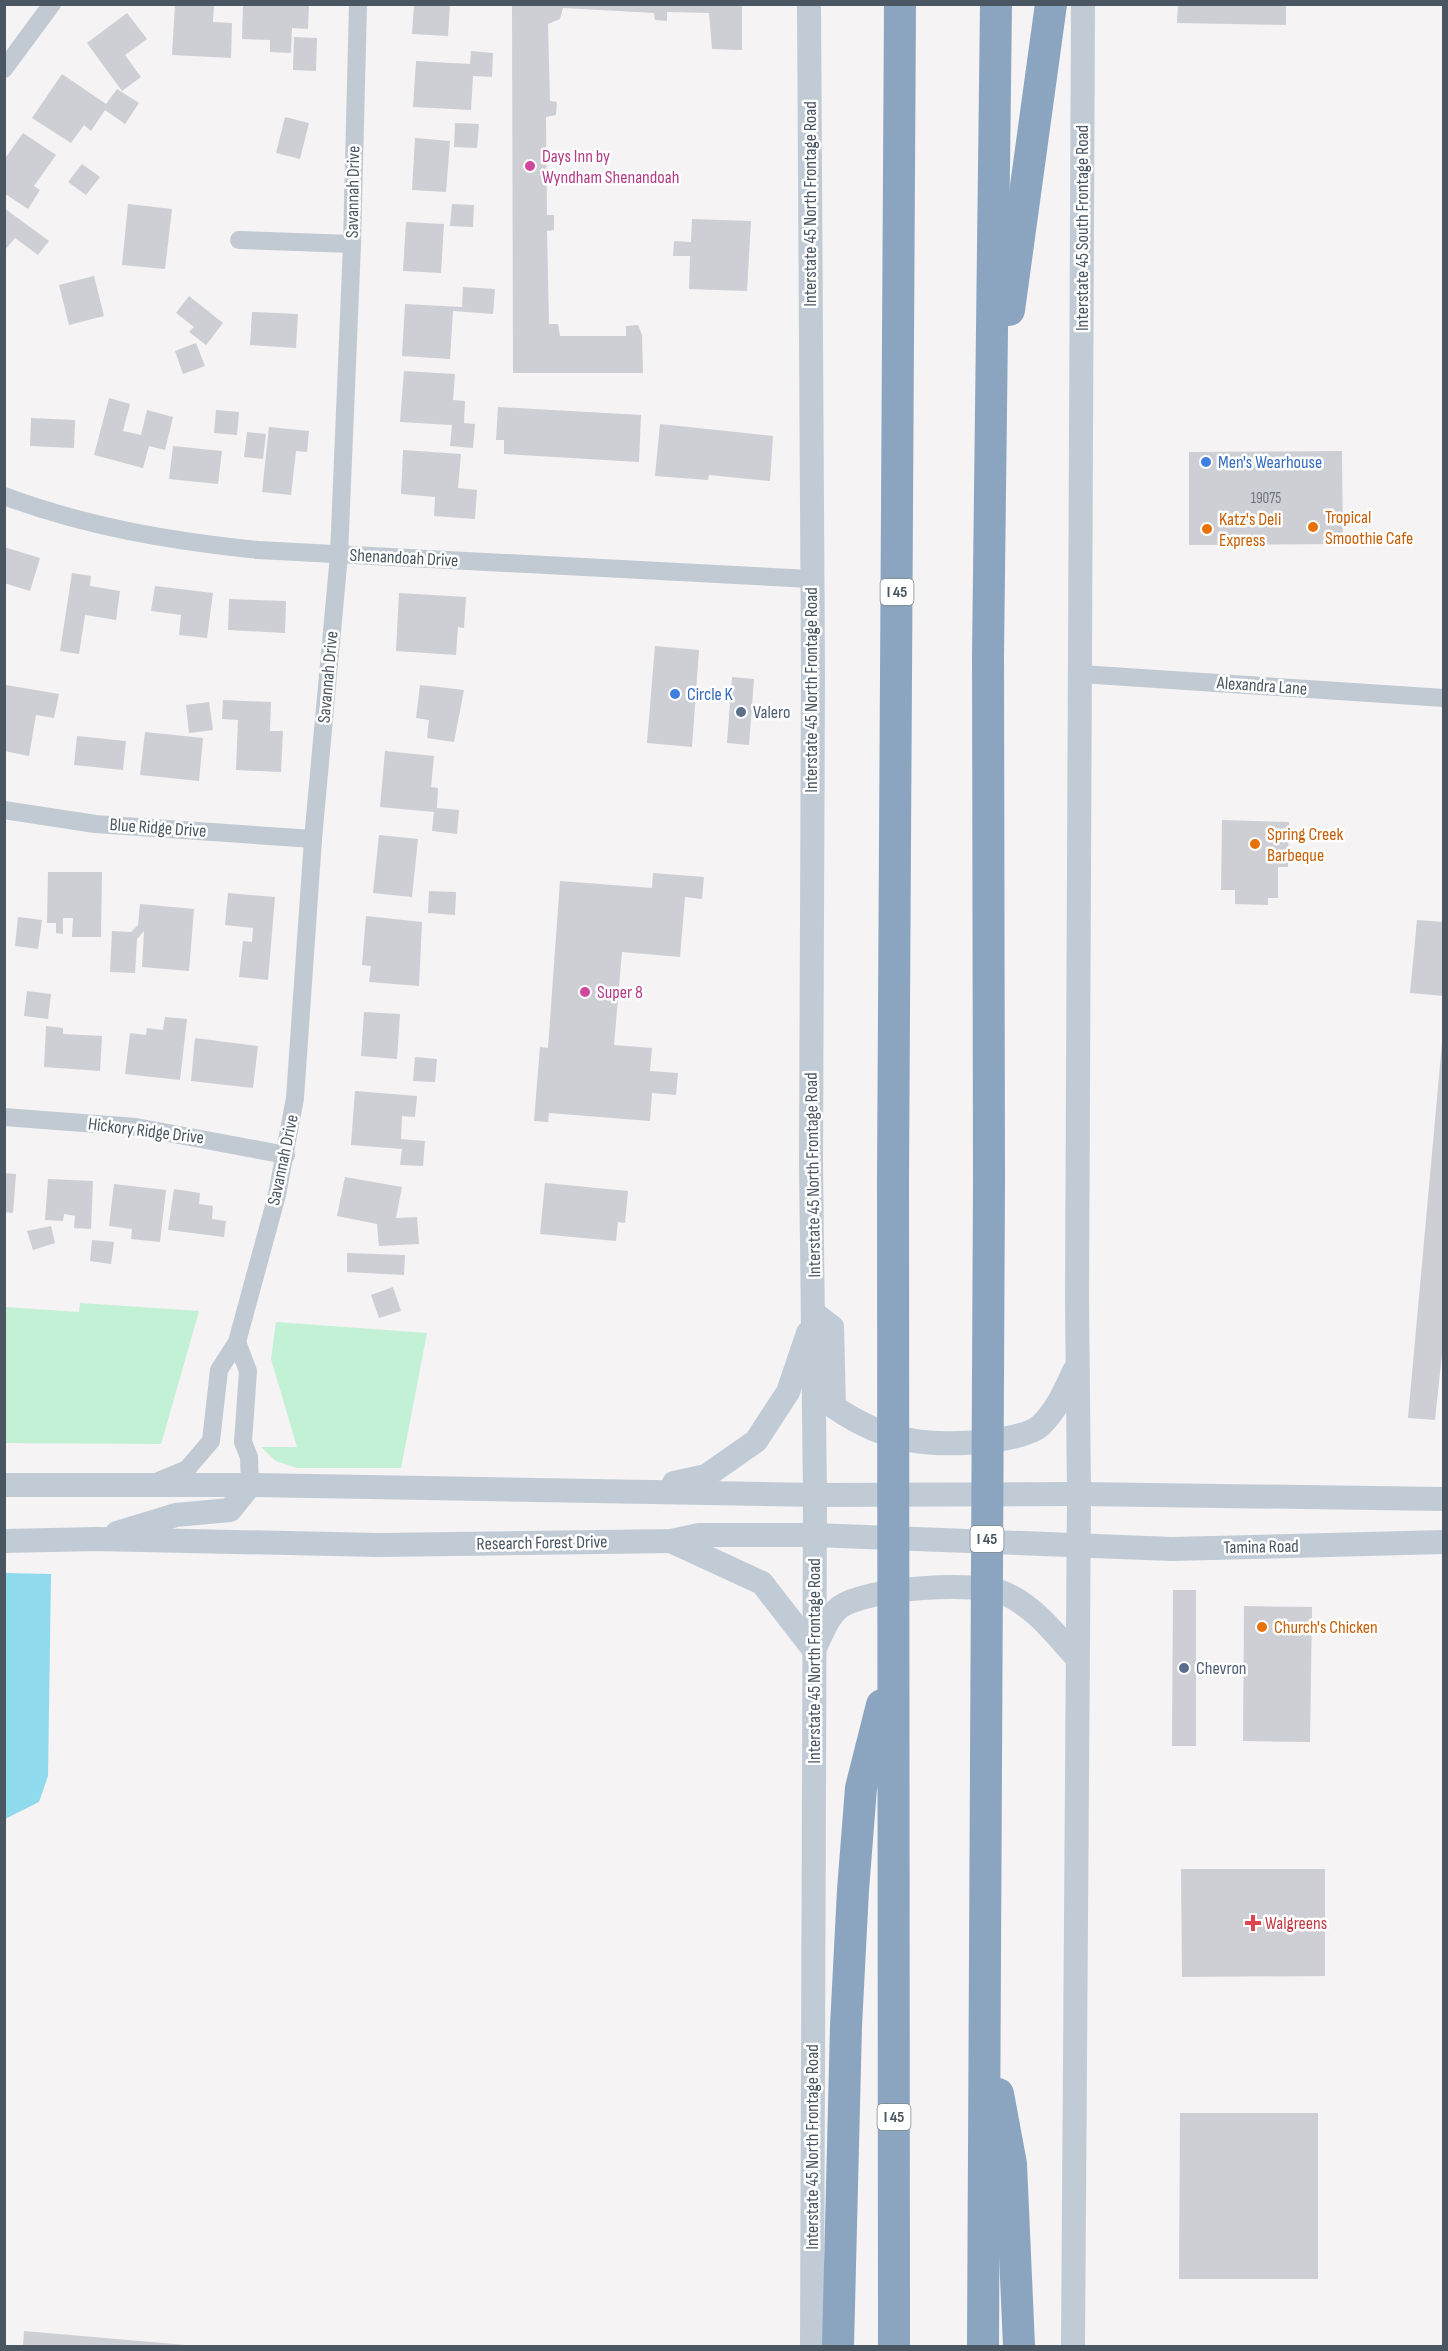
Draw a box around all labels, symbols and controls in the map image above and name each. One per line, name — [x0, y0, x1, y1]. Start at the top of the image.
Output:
street label: Interstate 45 North Frontage Road — [800, 101, 821, 307]
street label: Interstate 45 South Frontage Road — [1072, 125, 1093, 331]
street label: Savannah Drive — [342, 146, 364, 238]
place label: Days Inn by Wyndham Shenandoah — [542, 146, 679, 188]
marker: Days Inn by Wyndham Shenandoah — [523, 159, 537, 173]
place label: Men's Wearhouse — [1218, 452, 1322, 473]
marker: Men's Wearhouse — [1199, 455, 1213, 469]
house number: 19075 — [1251, 489, 1281, 508]
place label: Tropical Smoothie Cafe — [1325, 507, 1413, 549]
place label: Katz's Deli Express — [1219, 509, 1281, 551]
marker: Tropical Smoothie Cafe — [1306, 520, 1320, 534]
marker: Katz's Deli Express — [1200, 522, 1214, 536]
street label: Shenandoah Drive — [349, 545, 459, 571]
road number: I 45 — [880, 579, 914, 605]
street label: Interstate 45 North Frontage Road — [801, 587, 822, 793]
street label: Savannah Drive — [314, 630, 342, 724]
street label: Alexandra Lane — [1215, 672, 1308, 700]
place label: Circle K — [687, 684, 734, 705]
marker: Circle K — [668, 687, 682, 701]
place label: Valero — [753, 702, 790, 723]
marker: Valero — [734, 705, 748, 719]
street label: Blue Ridge Drive — [109, 814, 207, 842]
place label: Spring Creek Barbeque — [1267, 824, 1343, 866]
marker: Spring Creek Barbeque — [1248, 837, 1262, 851]
place label: Super 8 — [597, 982, 643, 1003]
marker: Super 8 — [578, 985, 592, 999]
street label: Interstate 45 North Frontage Road — [801, 1072, 825, 1278]
street label: Hickory Ridge Drive — [87, 1113, 205, 1149]
street label: Savannah Drive — [263, 1113, 303, 1207]
road number: I 45 — [970, 1526, 1004, 1552]
street label: Research Forest Drive — [476, 1531, 608, 1555]
street label: Tamina Road — [1223, 1536, 1299, 1558]
street label: Interstate 45 North Frontage Road — [804, 1558, 825, 1764]
place label: Church's Chicken — [1274, 1617, 1378, 1638]
marker: Church's Chicken — [1255, 1620, 1269, 1634]
place label: Chevron — [1196, 1658, 1247, 1679]
marker: Chevron — [1177, 1661, 1191, 1675]
place label: Walgreens — [1265, 1913, 1327, 1934]
marker: Walgreens — [1246, 1916, 1260, 1930]
street label: Interstate 45 North Frontage Road — [802, 2044, 823, 2250]
road number: I 45 — [878, 2104, 910, 2130]

